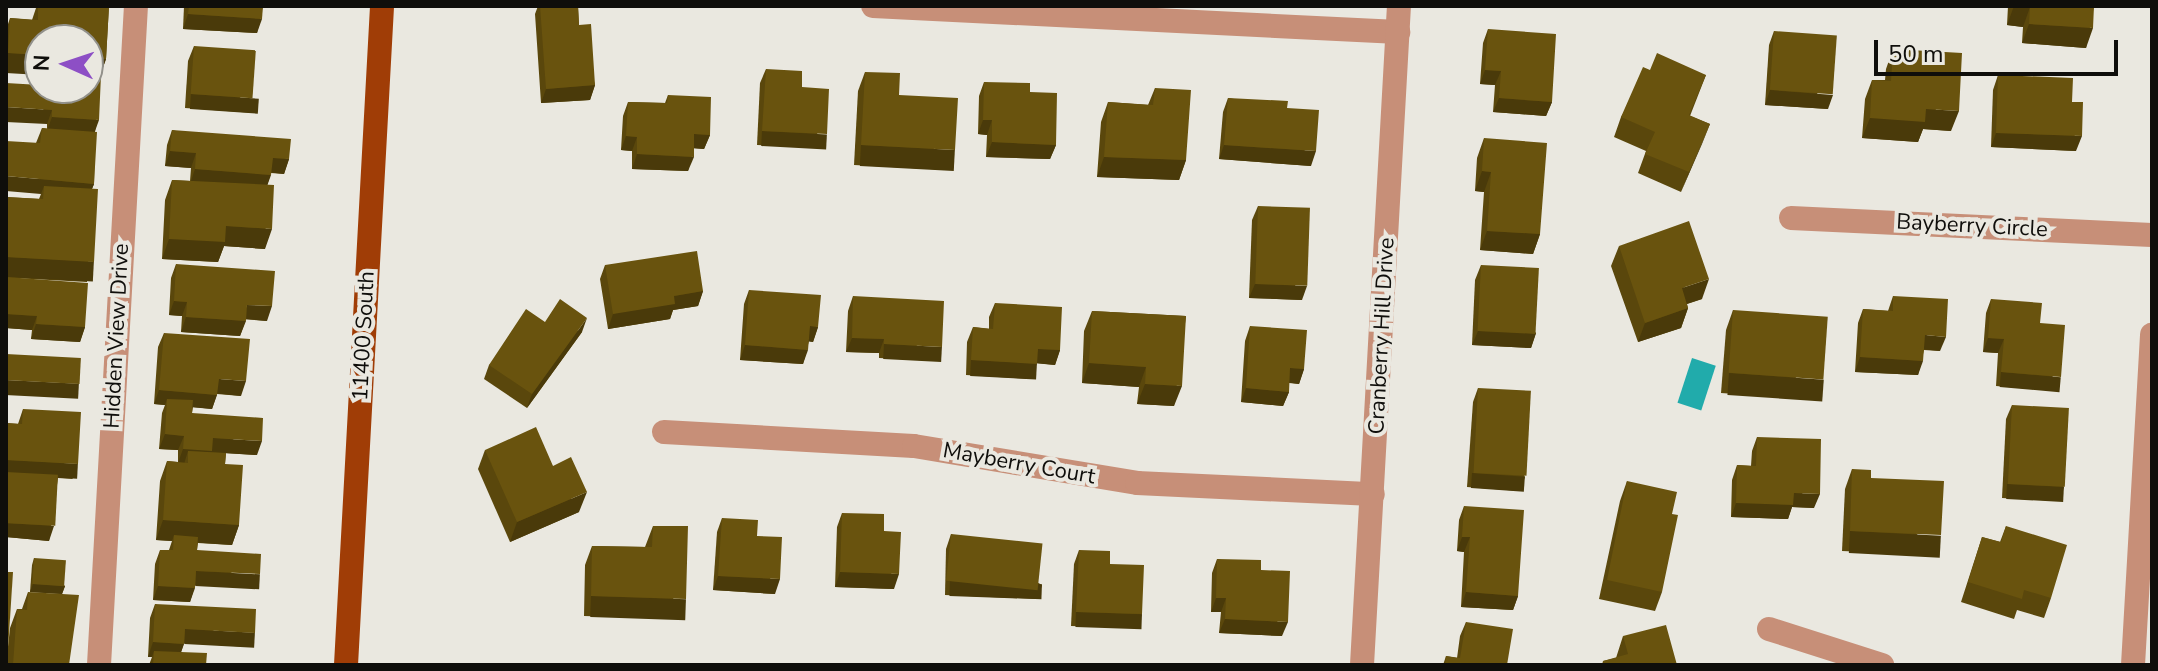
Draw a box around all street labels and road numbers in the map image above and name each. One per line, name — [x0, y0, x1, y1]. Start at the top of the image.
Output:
street label: Bayberry Circle — [1896, 209, 2048, 243]
street label: Cranberry Hill Drive — [1364, 237, 1400, 435]
street label: Hidden View Drive — [99, 243, 135, 429]
street label: 11400 South — [347, 270, 381, 402]
street label: Mayberry Court — [941, 438, 1097, 490]

